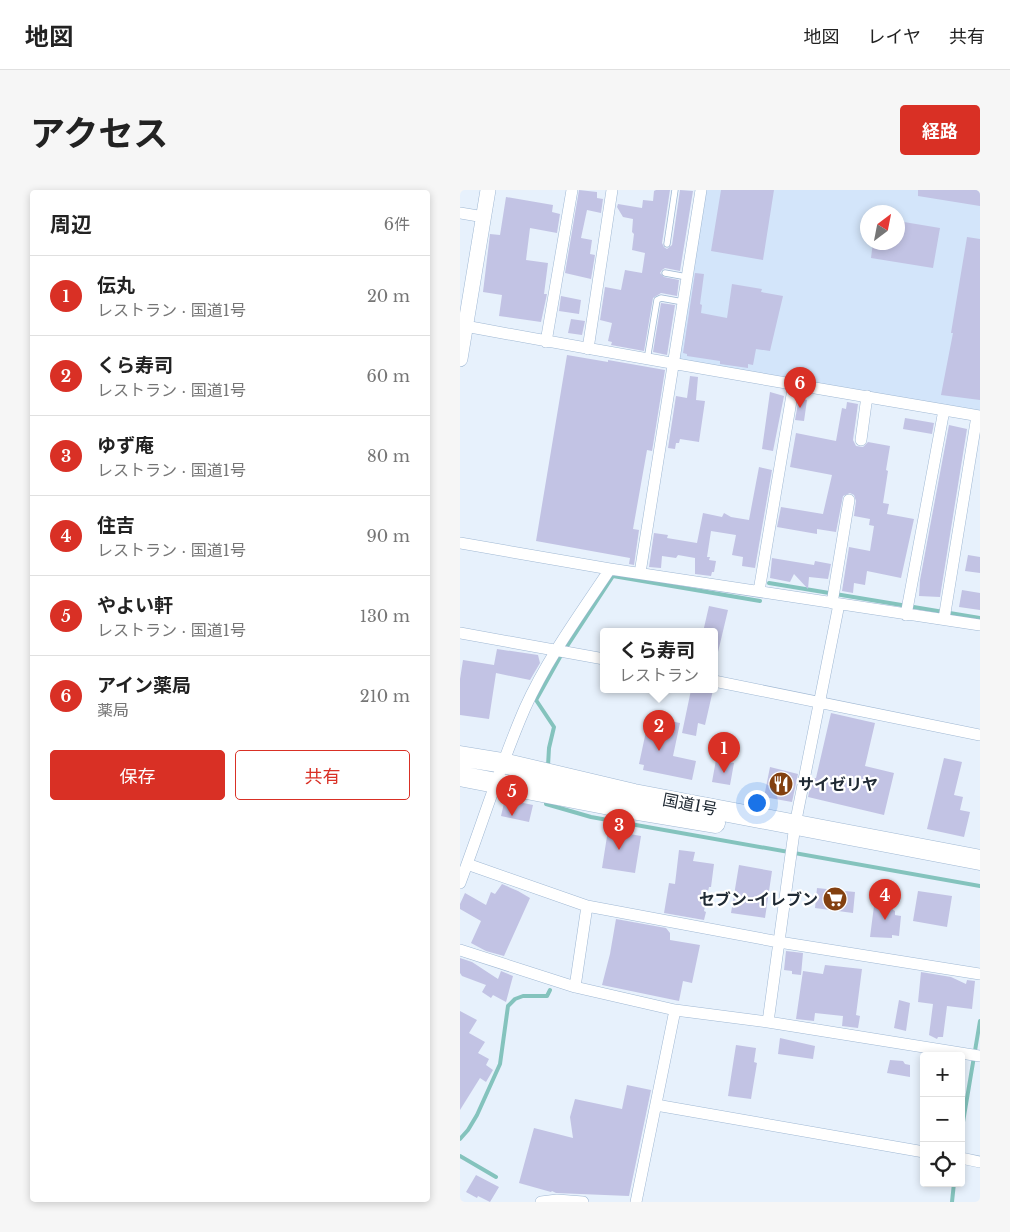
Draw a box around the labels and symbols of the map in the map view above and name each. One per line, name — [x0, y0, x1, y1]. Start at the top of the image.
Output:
north arrow — [860, 205, 905, 250]
pin: 6 — [784, 367, 816, 408]
pin: 2 — [643, 710, 675, 751]
pin: 1 — [708, 732, 740, 773]
restaurant icon: サイゼリヤ — [768, 771, 794, 797]
place label: サイゼリヤ — [798, 774, 878, 794]
pin: 5 — [496, 775, 528, 816]
street label: 国道1号 — [661, 789, 719, 819]
your location — [744, 790, 770, 816]
pin: 3 — [603, 809, 635, 850]
pin: 4 — [869, 879, 901, 920]
supermarket icon: セブン-イレブン — [822, 886, 848, 912]
place label: セブン-イレブン — [699, 889, 818, 909]

